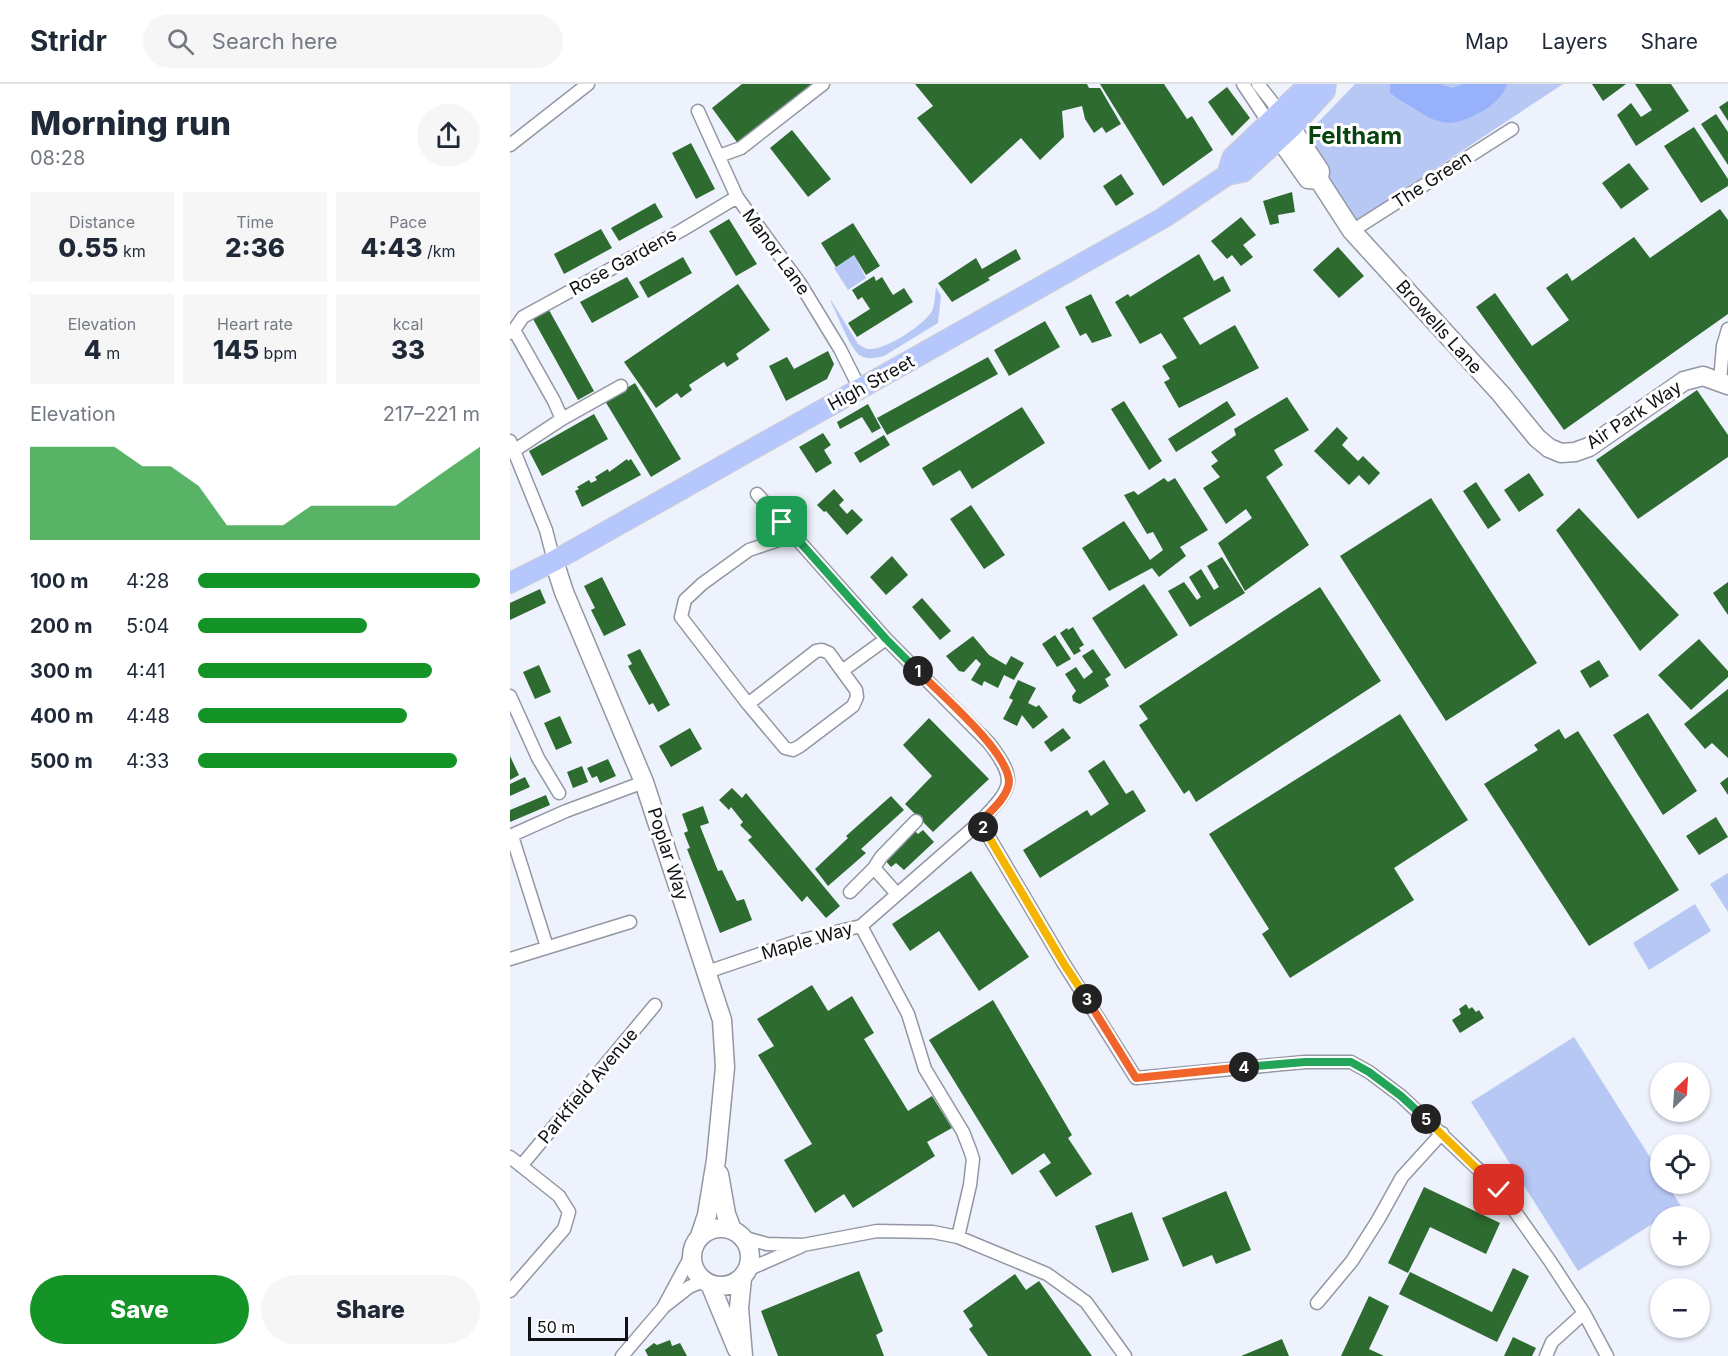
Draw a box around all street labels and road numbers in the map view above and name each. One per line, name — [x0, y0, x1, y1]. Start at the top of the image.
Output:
street label: The Green — [1389, 146, 1475, 213]
street label: Manor Lane — [738, 205, 815, 299]
street label: Rose Gardens — [566, 224, 680, 300]
street label: Browells Lane — [1392, 276, 1487, 378]
street label: High Street — [824, 350, 918, 415]
street label: Air Park Way — [1582, 376, 1685, 453]
street label: Poplar Way — [644, 805, 693, 903]
street label: Maple Way — [759, 917, 855, 964]
street label: Parkfield Avenue — [533, 1024, 642, 1147]

